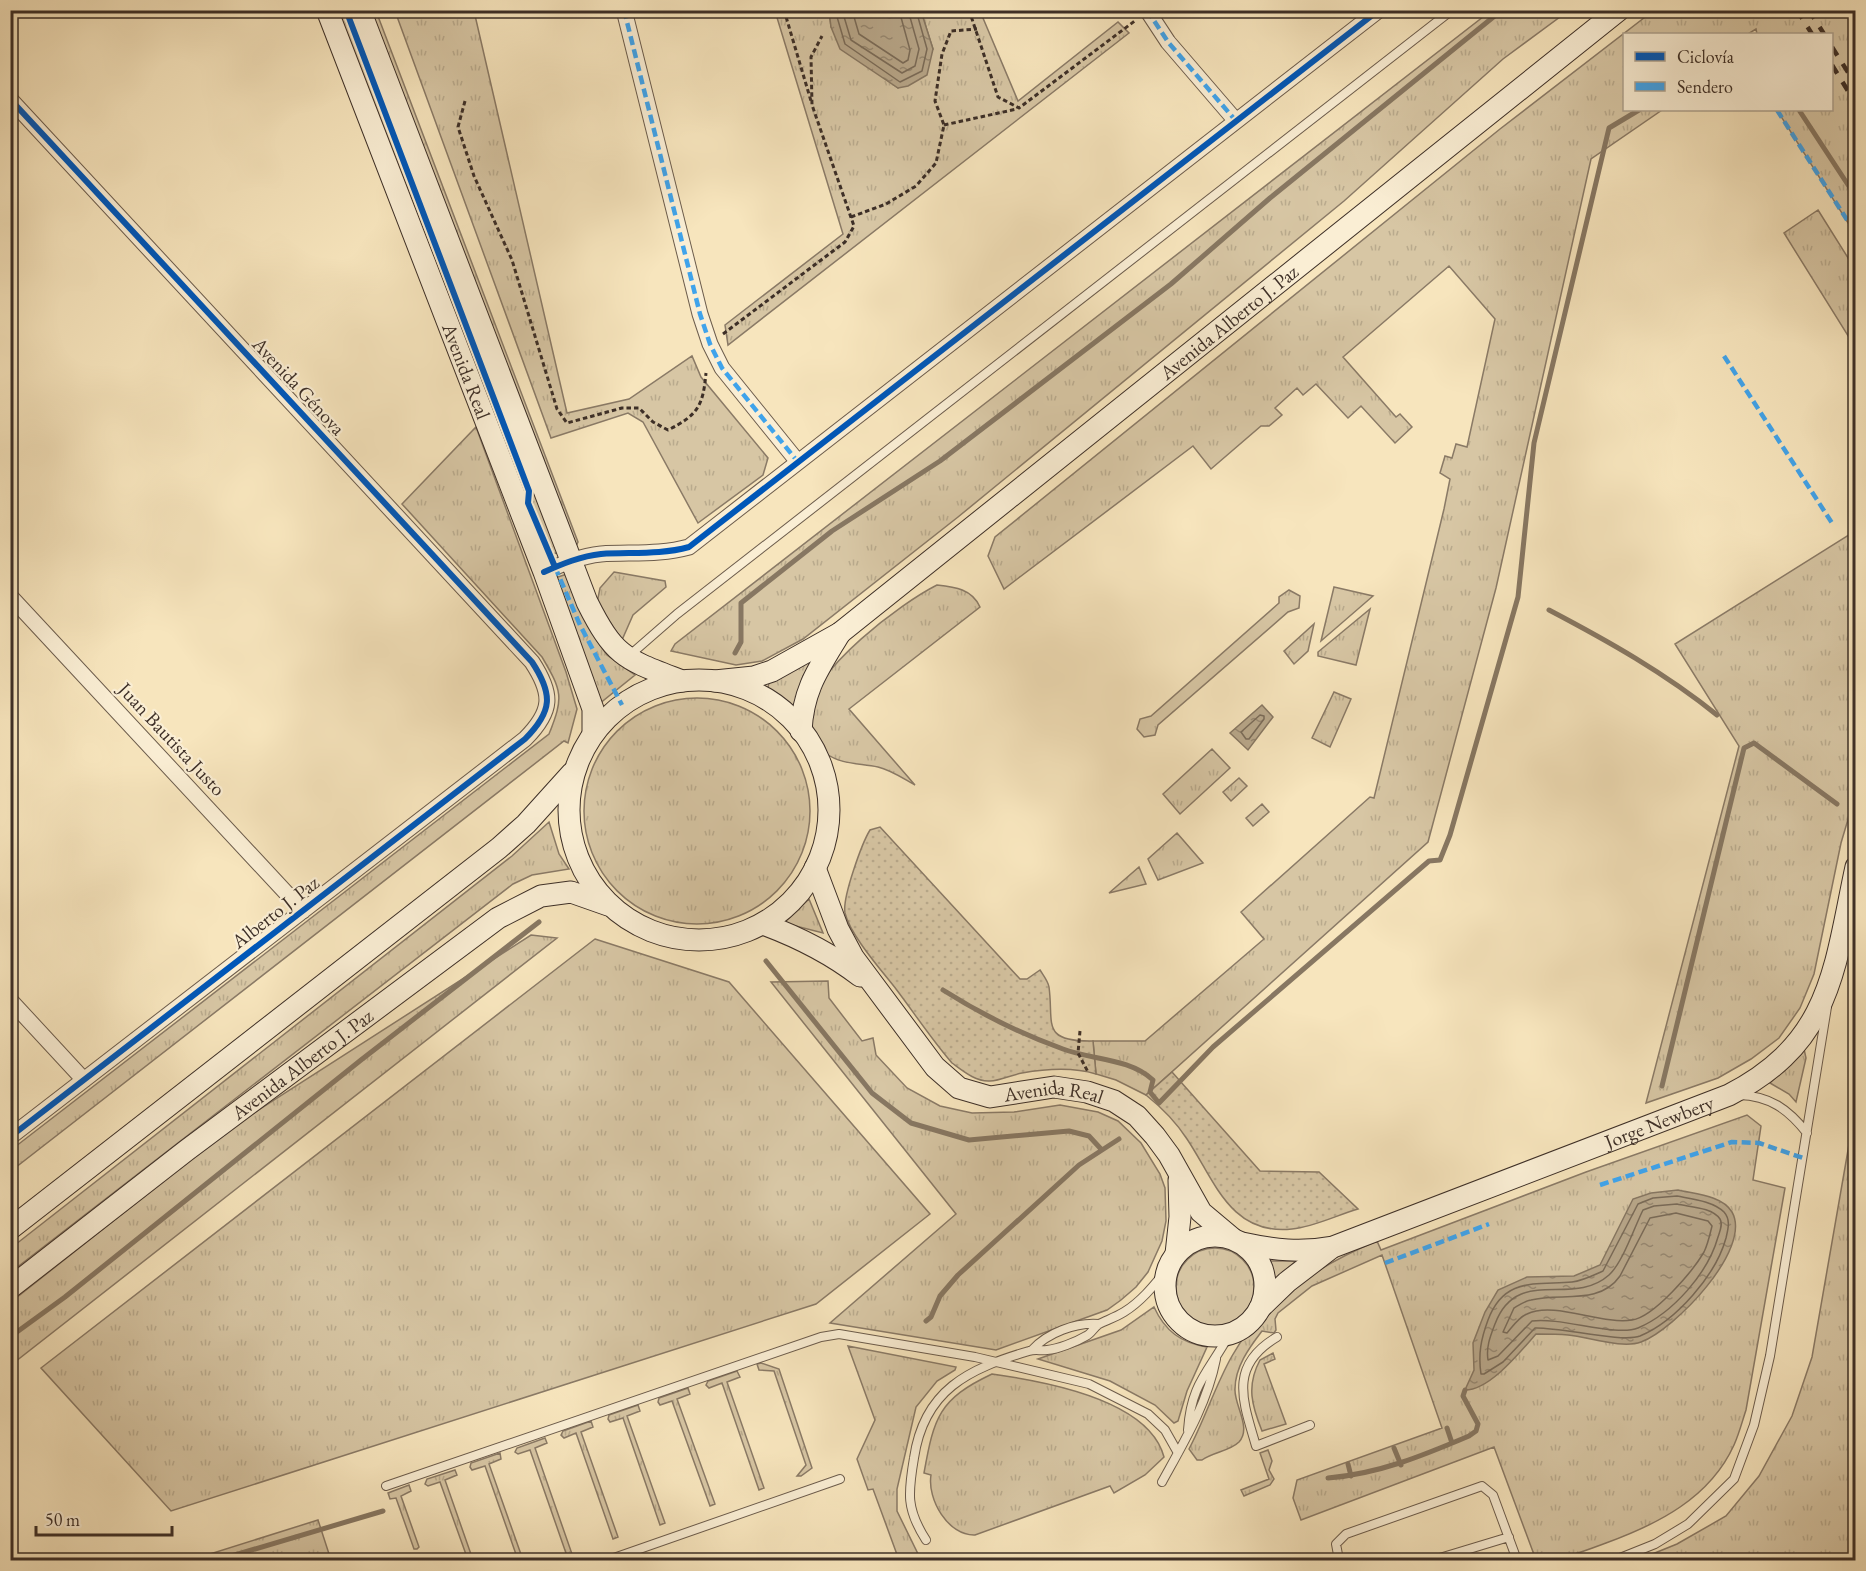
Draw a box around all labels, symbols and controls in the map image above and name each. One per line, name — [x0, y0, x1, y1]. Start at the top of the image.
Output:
legend — [1623, 33, 1833, 111]
text: Ciclovía — [1677, 45, 1735, 68]
text: Sendero — [1677, 75, 1733, 98]
street label: Avenida Alberto J. Paz — [1153, 258, 1304, 386]
street label: Avenida Real — [436, 318, 497, 423]
street label: Avenida Génova — [246, 331, 351, 441]
street label: Juan Bautista Justo — [111, 675, 231, 801]
street label: Alberto J. Paz — [225, 869, 324, 955]
street label: Avenida Alberto J. Paz — [225, 1003, 378, 1126]
street label: Avenida Real — [1001, 1073, 1107, 1110]
street label: Jorge Newbery — [1599, 1089, 1718, 1155]
scale bar — [36, 1499, 172, 1537]
text: 50 m — [45, 1508, 80, 1531]

